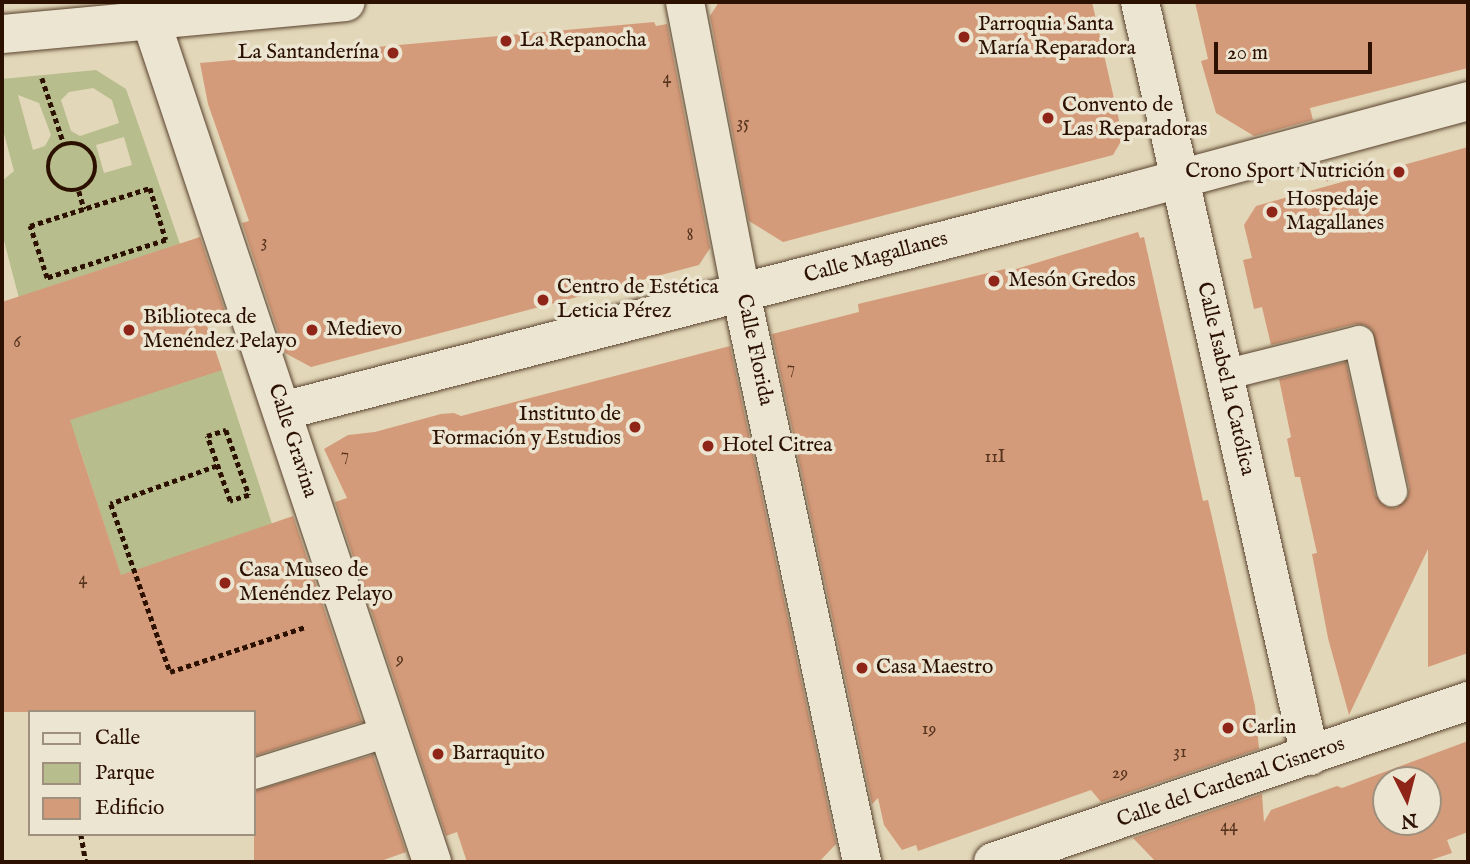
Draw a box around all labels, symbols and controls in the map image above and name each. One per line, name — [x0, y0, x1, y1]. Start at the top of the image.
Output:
place label: Parroquia Santa María Reparadora — [978, 12, 1136, 62]
place label: La Repanocha — [520, 28, 646, 54]
scale bar — [1218, 28, 1376, 72]
marker: Parroquia Santa María Reparadora — [956, 29, 972, 45]
marker: La Repanocha — [498, 33, 514, 49]
place label: La Santanderína — [238, 40, 379, 66]
text: 20 m — [1227, 40, 1268, 67]
marker: La Santanderína — [385, 45, 401, 61]
house number: 4 — [663, 68, 671, 90]
place label: Convento de Las Reparadoras — [1062, 93, 1207, 143]
marker: Convento de Las Reparadoras — [1040, 110, 1056, 126]
house number: 35 — [736, 113, 750, 135]
place label: Crono Sport Nutrición — [1185, 159, 1385, 185]
marker: Crono Sport Nutrición — [1391, 164, 1407, 180]
place label: Hospedaje Magallanes — [1286, 187, 1384, 237]
marker: Hospedaje Magallanes — [1264, 204, 1280, 220]
house number: 8 — [686, 225, 694, 247]
street label: Calle Magallanes — [801, 227, 951, 289]
house number: 3 — [261, 232, 267, 254]
place label: Mesón Gredos — [1008, 268, 1136, 294]
marker: Mesón Gredos — [986, 273, 1002, 289]
place label: Centro de Estética Leticia Pérez — [557, 275, 719, 325]
street label: Calle Isabel la Católica — [1190, 280, 1260, 478]
marker: Centro de Estética Leticia Pérez — [535, 292, 551, 308]
street label: Calle Florida — [730, 292, 778, 408]
place label: Biblioteca de Menéndez Pelayo — [143, 305, 297, 355]
place label: Medievo — [326, 317, 402, 343]
marker: Biblioteca de Menéndez Pelayo — [121, 322, 137, 338]
marker: Medievo — [304, 322, 320, 338]
house number: 6 — [13, 332, 21, 354]
house number: 7 — [787, 358, 795, 380]
street label: Calle Gravina — [262, 381, 322, 501]
place label: Instituto de Formación y Estudios — [432, 402, 621, 452]
marker: Instituto de Formación y Estudios — [627, 419, 643, 435]
place label: Hotel Citrea — [722, 433, 832, 459]
marker: Hotel Citrea — [700, 438, 716, 454]
house number: 7 — [341, 445, 349, 467]
house number: 11I — [984, 447, 1006, 469]
place label: Casa Museo de Menéndez Pelayo — [239, 558, 393, 608]
house number: 4 — [79, 569, 87, 591]
marker: Casa Museo de Menéndez Pelayo — [217, 575, 233, 591]
house number: 9 — [396, 649, 404, 671]
place label: Casa Maestro — [876, 655, 993, 681]
marker: Casa Maestro — [854, 660, 870, 676]
legend — [28, 710, 256, 836]
place label: Carlin — [1242, 715, 1296, 741]
house number: 19 — [922, 719, 936, 741]
marker: Carlin — [1220, 720, 1236, 736]
text: Calle — [95, 725, 140, 752]
street label: Calle del Cardenal Cisneros — [1114, 732, 1348, 834]
place label: Barraquito — [452, 741, 545, 767]
house number: 31 — [1173, 742, 1187, 764]
marker: Barraquito — [430, 746, 446, 762]
text: Parque — [95, 760, 155, 787]
house number: 29 — [1112, 763, 1128, 785]
north arrow — [1372, 766, 1442, 836]
text: Edificio — [95, 795, 164, 822]
text: N — [1400, 807, 1418, 833]
house number: 44 — [1220, 816, 1238, 838]

